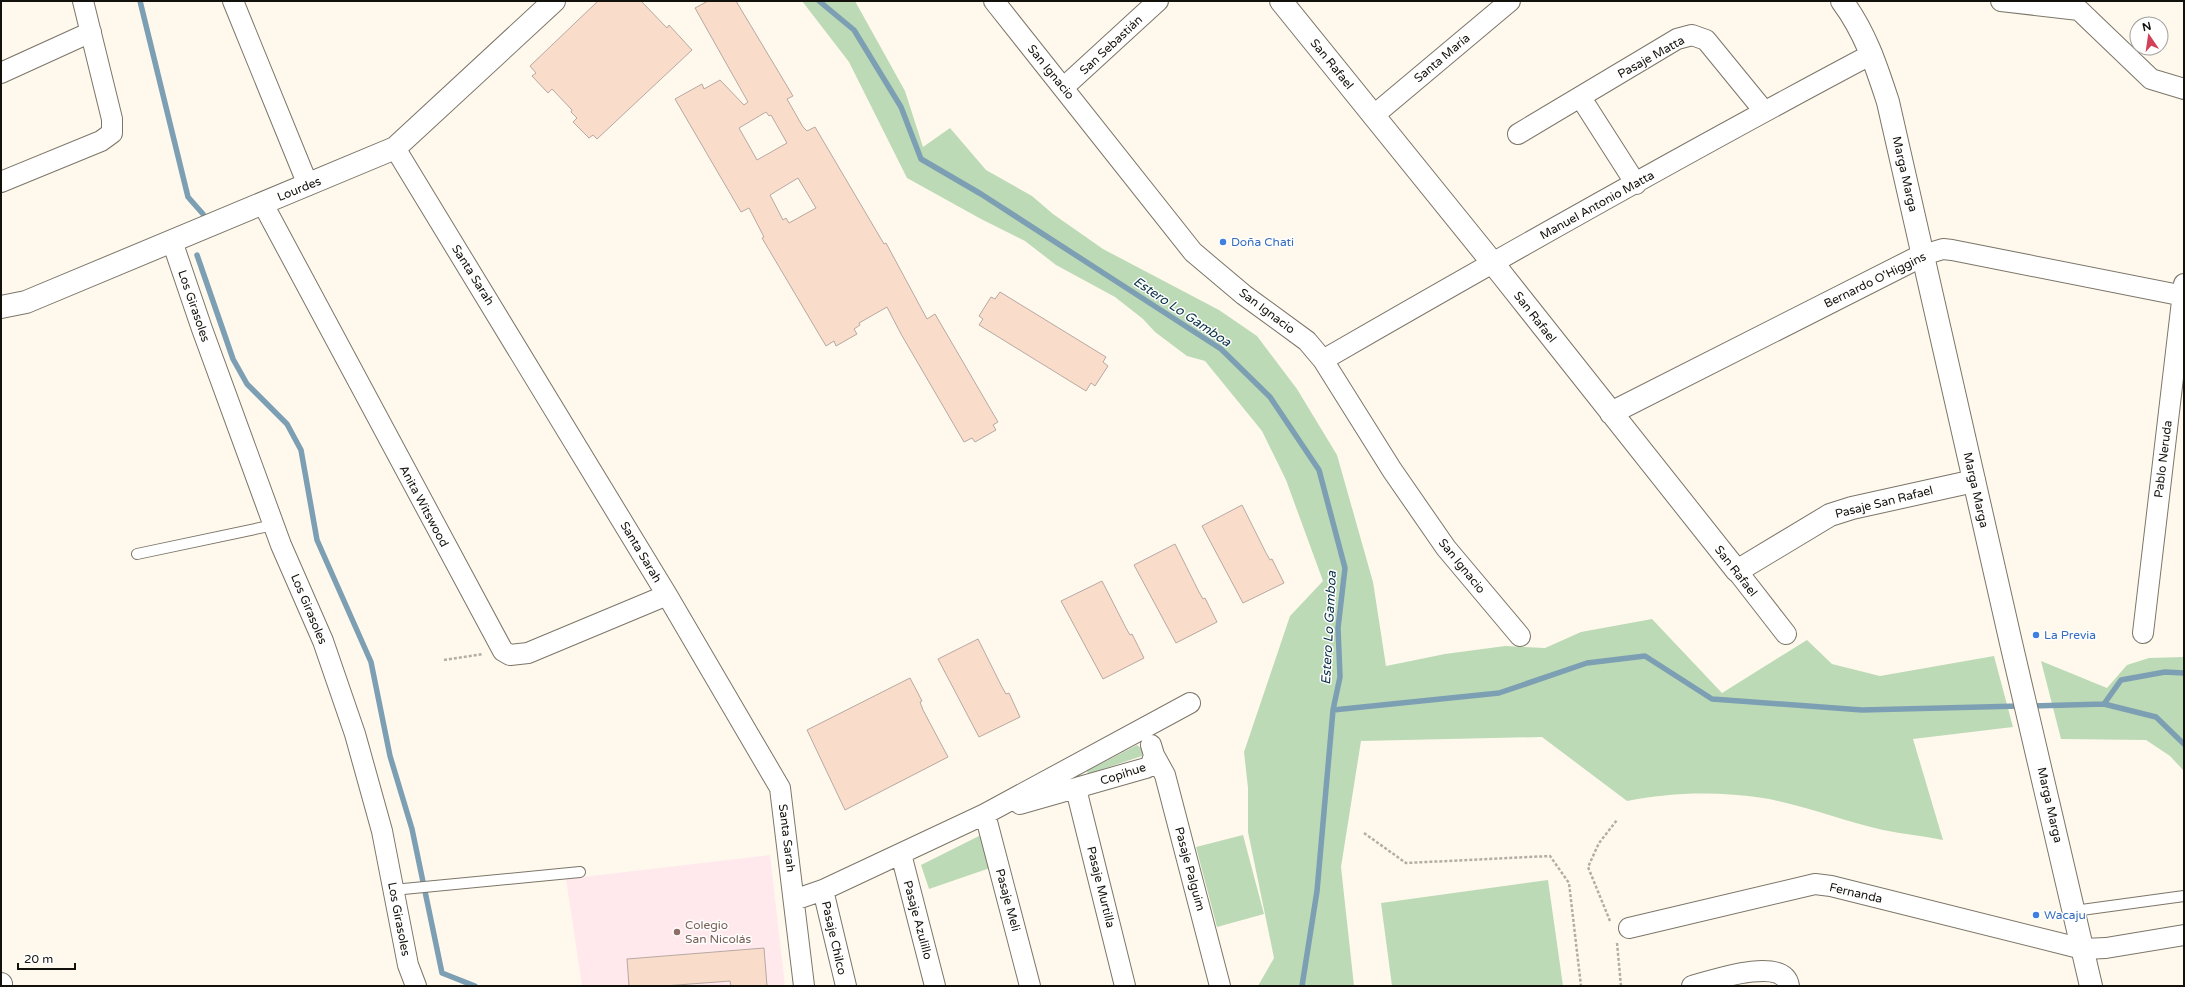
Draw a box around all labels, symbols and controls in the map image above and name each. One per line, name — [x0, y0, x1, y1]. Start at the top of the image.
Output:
street label: San Sebastián — [1077, 12, 1145, 78]
north arrow — [2129, 16, 2169, 56]
text: N — [2141, 19, 2153, 34]
street label: Santa María — [1411, 31, 1473, 85]
street label: Pasaje Matta — [1615, 33, 1687, 81]
street label: San Rafael — [1307, 36, 1357, 92]
street label: San Ignacio — [1025, 42, 1077, 102]
street label: Marga Marga — [1889, 135, 1921, 213]
street label: Manuel Antonio Matta — [1537, 168, 1657, 242]
street label: Lourdes — [275, 174, 323, 204]
place label: Doña Chati — [1231, 235, 1294, 249]
marker: Doña Chati — [1218, 237, 1228, 247]
street label: Santa Sarah — [449, 242, 497, 308]
street label: Bernardo O'Higgins — [1822, 249, 1928, 311]
street label: Los Girasoles — [175, 268, 213, 344]
water label: Estero Lo Gamboa — [1130, 273, 1234, 351]
street label: San Ignacio — [1236, 286, 1298, 336]
street label: San Rafael — [1511, 289, 1559, 345]
street label: Pablo Neruda — [2151, 419, 2175, 499]
street label: Marga Marga — [1960, 451, 1992, 529]
street label: Anita Witswood — [397, 463, 451, 549]
street label: Pasaje San Rafael — [1834, 483, 1934, 521]
street label: Santa Sarah — [617, 519, 665, 585]
street label: San Ignacio — [1436, 536, 1488, 596]
street label: San Rafael — [1712, 543, 1760, 599]
water label: Estero Lo Gamboa — [1318, 570, 1340, 685]
street label: Los Girasoles — [288, 572, 330, 647]
place label: La Previa — [2044, 628, 2096, 642]
marker: La Previa — [2031, 630, 2041, 640]
street label: Copihue — [1098, 760, 1148, 788]
street label: Marga Marga — [2034, 766, 2066, 844]
street label: Santa Sarah — [776, 803, 798, 873]
street label: Pasaje Palguim — [1172, 825, 1208, 913]
street label: Pasaje Murtilla — [1084, 845, 1118, 929]
street label: Pasaje Meli — [993, 867, 1023, 933]
street label: Pasaje Azulillo — [901, 879, 935, 961]
street label: Fernanda — [1828, 880, 1884, 906]
street label: Los Girasoles — [385, 881, 413, 957]
street label: Pasaje Chilco — [819, 900, 849, 976]
place label: Wacaju — [2044, 908, 2086, 922]
marker: Wacaju — [2031, 910, 2041, 920]
place label: Colegio San Nicolás — [685, 918, 751, 946]
marker: Colegio San Nicolás — [672, 927, 682, 937]
scale bar — [18, 945, 75, 971]
text: 20 m — [24, 952, 53, 966]

